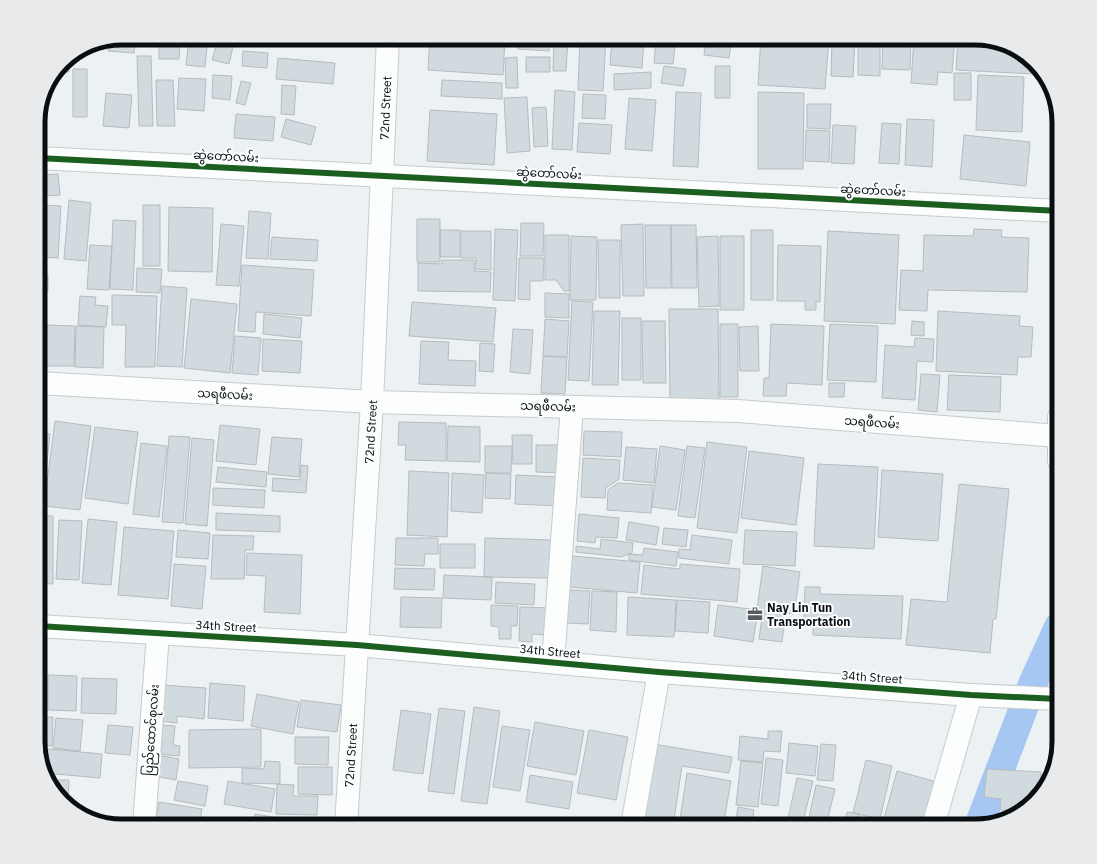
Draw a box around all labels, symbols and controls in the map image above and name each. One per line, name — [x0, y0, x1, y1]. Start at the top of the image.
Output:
street label: 72nd Street — [376, 76, 394, 140]
street label: ဆွဲတော်လမ်း — [193, 146, 259, 168]
street label: ဆွဲတော်လမ်း — [516, 163, 582, 185]
street label: ဆွဲတော်လမ်း — [840, 180, 906, 202]
street label: သရဖီလမ်း — [197, 384, 253, 406]
street label: သရဖီလမ်း — [520, 397, 576, 417]
street label: 72nd Street — [361, 399, 380, 464]
street label: သရဖီလမ်း — [843, 412, 900, 434]
place label: Nay Lin Tun Transportation — [767, 600, 850, 629]
office icon: Nay Lin Tun Transportation — [746, 605, 764, 623]
street label: 34th Street — [195, 617, 257, 635]
street label: 34th Street — [519, 641, 581, 661]
street label: 34th Street — [841, 667, 903, 687]
street label: ပြည်ထောင်စုလမ်း — [139, 683, 165, 777]
street label: 72nd Street — [341, 723, 360, 788]

